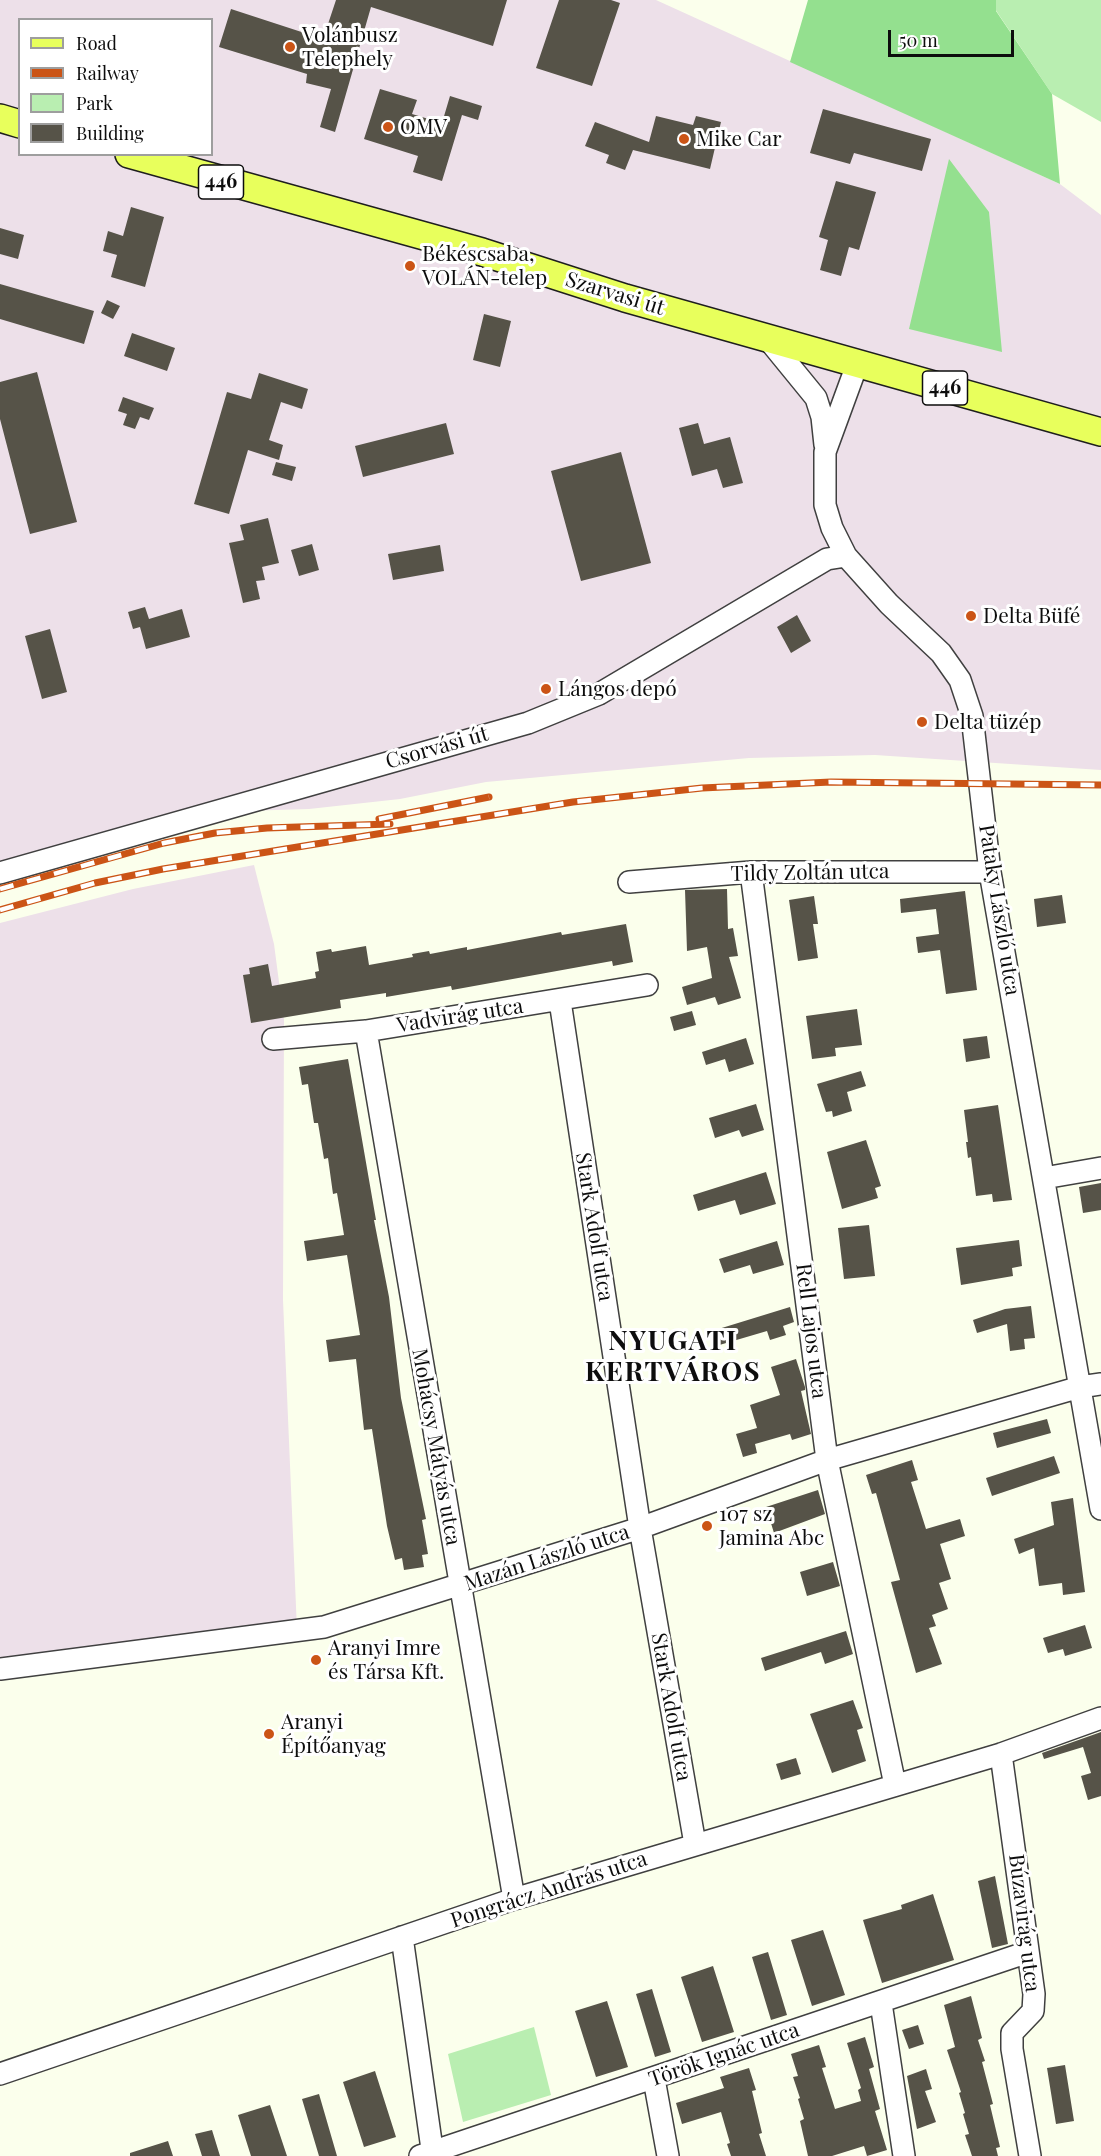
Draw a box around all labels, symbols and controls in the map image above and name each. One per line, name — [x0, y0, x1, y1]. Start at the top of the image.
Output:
legend — [18, 18, 213, 156]
scale bar — [891, 18, 1017, 56]
place label: Volánbusz Telephely — [302, 22, 398, 72]
text: 50 m — [899, 28, 938, 52]
text: Road — [76, 31, 117, 55]
marker: Volánbusz Telephely — [283, 40, 297, 54]
text: Railway — [76, 61, 139, 85]
text: Park — [76, 91, 113, 115]
place label: OMV — [400, 114, 447, 140]
marker: OMV — [381, 120, 395, 134]
text: Building — [76, 121, 144, 145]
place label: Mike Car — [696, 126, 782, 152]
marker: Mike Car — [677, 132, 691, 146]
road number: 446 — [198, 165, 244, 199]
place label: Békéscsaba, VOLÁN-telep — [422, 241, 547, 291]
marker: Békéscsaba, VOLÁN-telep — [403, 259, 417, 273]
street label: Szarvasi út — [562, 267, 668, 321]
road number: 446 — [922, 371, 968, 405]
place label: Delta Büfé — [983, 603, 1080, 629]
marker: Delta Büfé — [964, 609, 978, 623]
place label: Lángos depó — [558, 676, 677, 702]
marker: Lángos depó — [539, 682, 553, 696]
place label: Delta tüzép — [934, 709, 1041, 735]
marker: Delta tüzép — [915, 715, 929, 729]
street label: Csorvási út — [383, 721, 491, 775]
street label: Pataky László utca — [973, 823, 1025, 997]
street label: Tildy Zoltán utca — [730, 859, 890, 887]
street label: Vadvirág utca — [395, 994, 525, 1038]
street label: Stark Adolf utca — [570, 1151, 618, 1303]
street label: Rell Lajos utca — [790, 1262, 832, 1400]
district label: NYUGATI KERTVÁROS — [585, 1326, 761, 1389]
street label: Mohácsy Mátyás utca — [406, 1347, 466, 1547]
place label: 107 sz Jamina Abc — [719, 1501, 824, 1551]
street label: Mazán László utca — [461, 1519, 633, 1597]
marker: 107 sz Jamina Abc — [700, 1519, 714, 1533]
street label: Stark Adolf utca — [646, 1631, 696, 1783]
place label: Aranyi Imre és Társa Kft. — [328, 1635, 444, 1685]
marker: Aranyi Imre és Társa Kft. — [309, 1653, 323, 1667]
place label: Aranyi Építőanyag — [281, 1709, 386, 1759]
marker: Aranyi Építőanyag — [262, 1727, 276, 1741]
street label: Pongrácz András utca — [448, 1846, 650, 1934]
street label: Búzavirág utca — [1003, 1853, 1045, 1993]
street label: Török Ignác utca — [645, 2017, 803, 2093]

